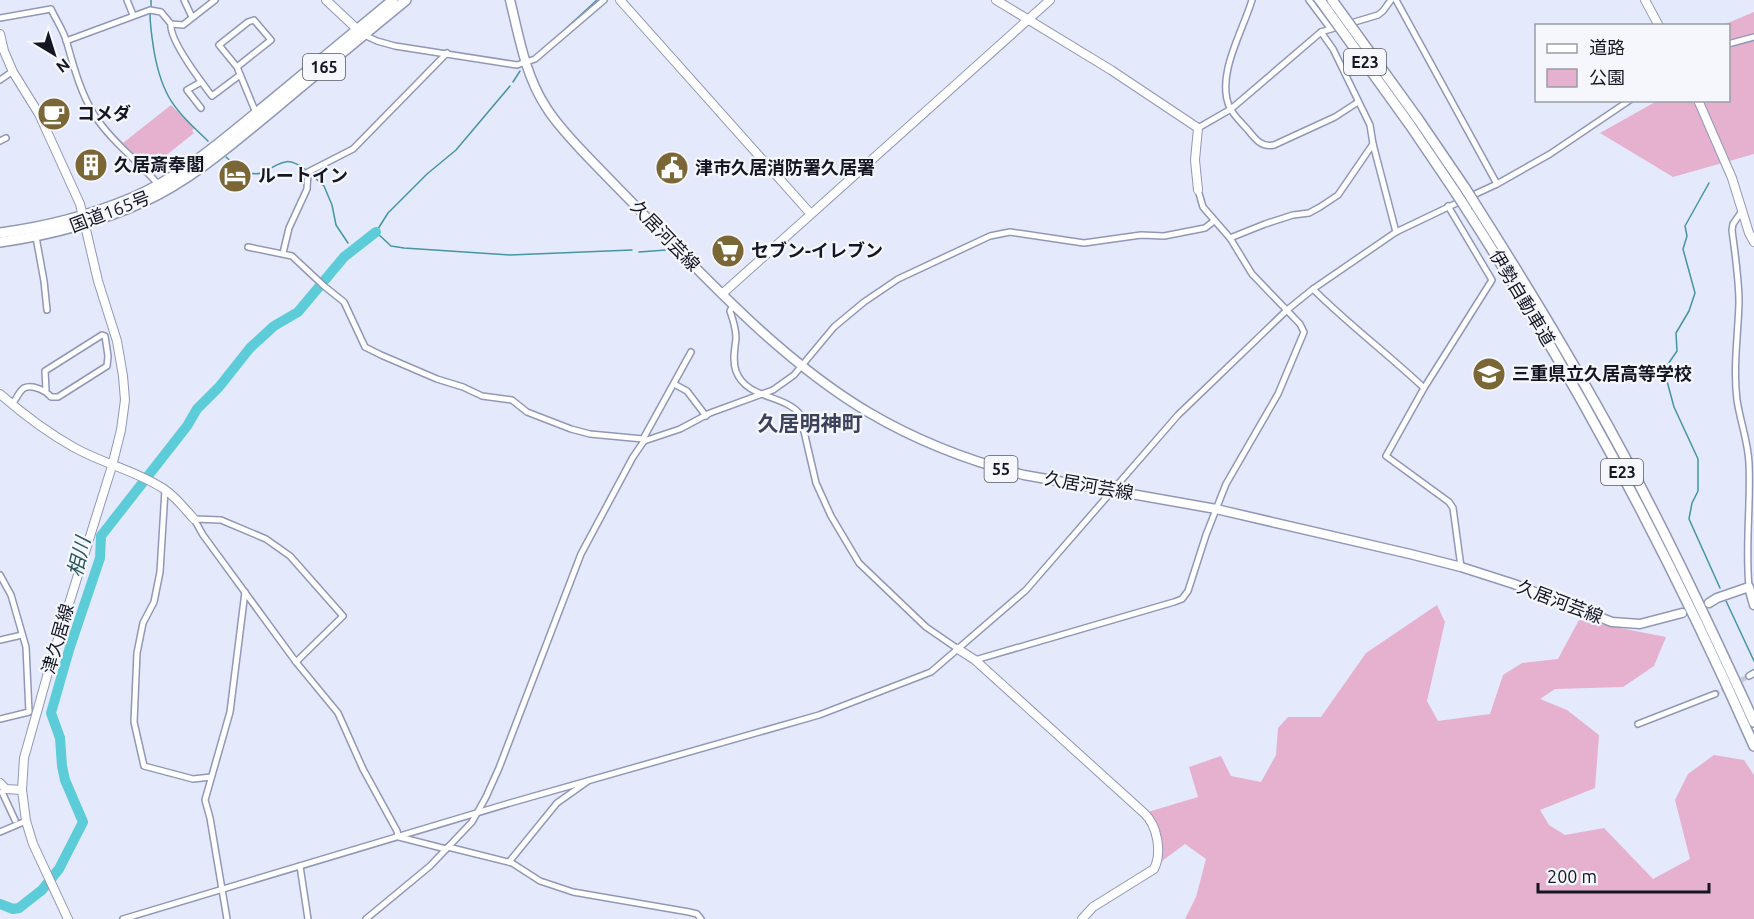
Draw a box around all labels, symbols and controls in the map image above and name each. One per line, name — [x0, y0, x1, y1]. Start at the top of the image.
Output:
north arrow — [24, 24, 84, 84]
legend — [1535, 24, 1730, 102]
text: 道路 — [1589, 37, 1625, 57]
road number: E23 — [1344, 49, 1386, 75]
road number: 165 — [303, 54, 345, 80]
text: N — [53, 55, 73, 77]
text: 公園 — [1589, 67, 1625, 87]
cafe icon: コメダ — [36, 96, 72, 132]
place label: コメダ — [77, 103, 131, 123]
building icon: 久居斎奉閣 — [73, 147, 109, 183]
public building icon: 津市久居消防署久居署 — [654, 150, 690, 186]
place label: 久居斎奉閣 — [114, 154, 204, 174]
place label: 津市久居消防署久居署 — [695, 157, 875, 177]
hotel icon: ルートイン — [217, 158, 253, 194]
place label: ルートイン — [258, 165, 348, 185]
street label: 国道165号 — [67, 187, 153, 236]
street label: 久居河芸線 — [627, 196, 704, 275]
supermarket icon: セブン-イレブン — [710, 233, 746, 269]
place label: セブン-イレブン — [751, 240, 883, 260]
street label: 伊勢自動車道 — [1486, 246, 1559, 349]
school or university icon: 三重県立久居高等学校 — [1471, 356, 1507, 392]
place label: 三重県立久居高等学校 — [1512, 363, 1692, 383]
district label: 久居明神町 — [758, 411, 863, 435]
road number: 55 — [984, 456, 1018, 482]
road number: E23 — [1601, 459, 1643, 485]
street label: 久居河芸線 — [1043, 467, 1135, 503]
water label: 相川 — [63, 533, 95, 579]
street label: 久居河芸線 — [1515, 576, 1606, 627]
street label: 津久居線 — [38, 601, 77, 676]
scale bar — [1538, 856, 1709, 894]
text: 200 m — [1547, 866, 1597, 886]

